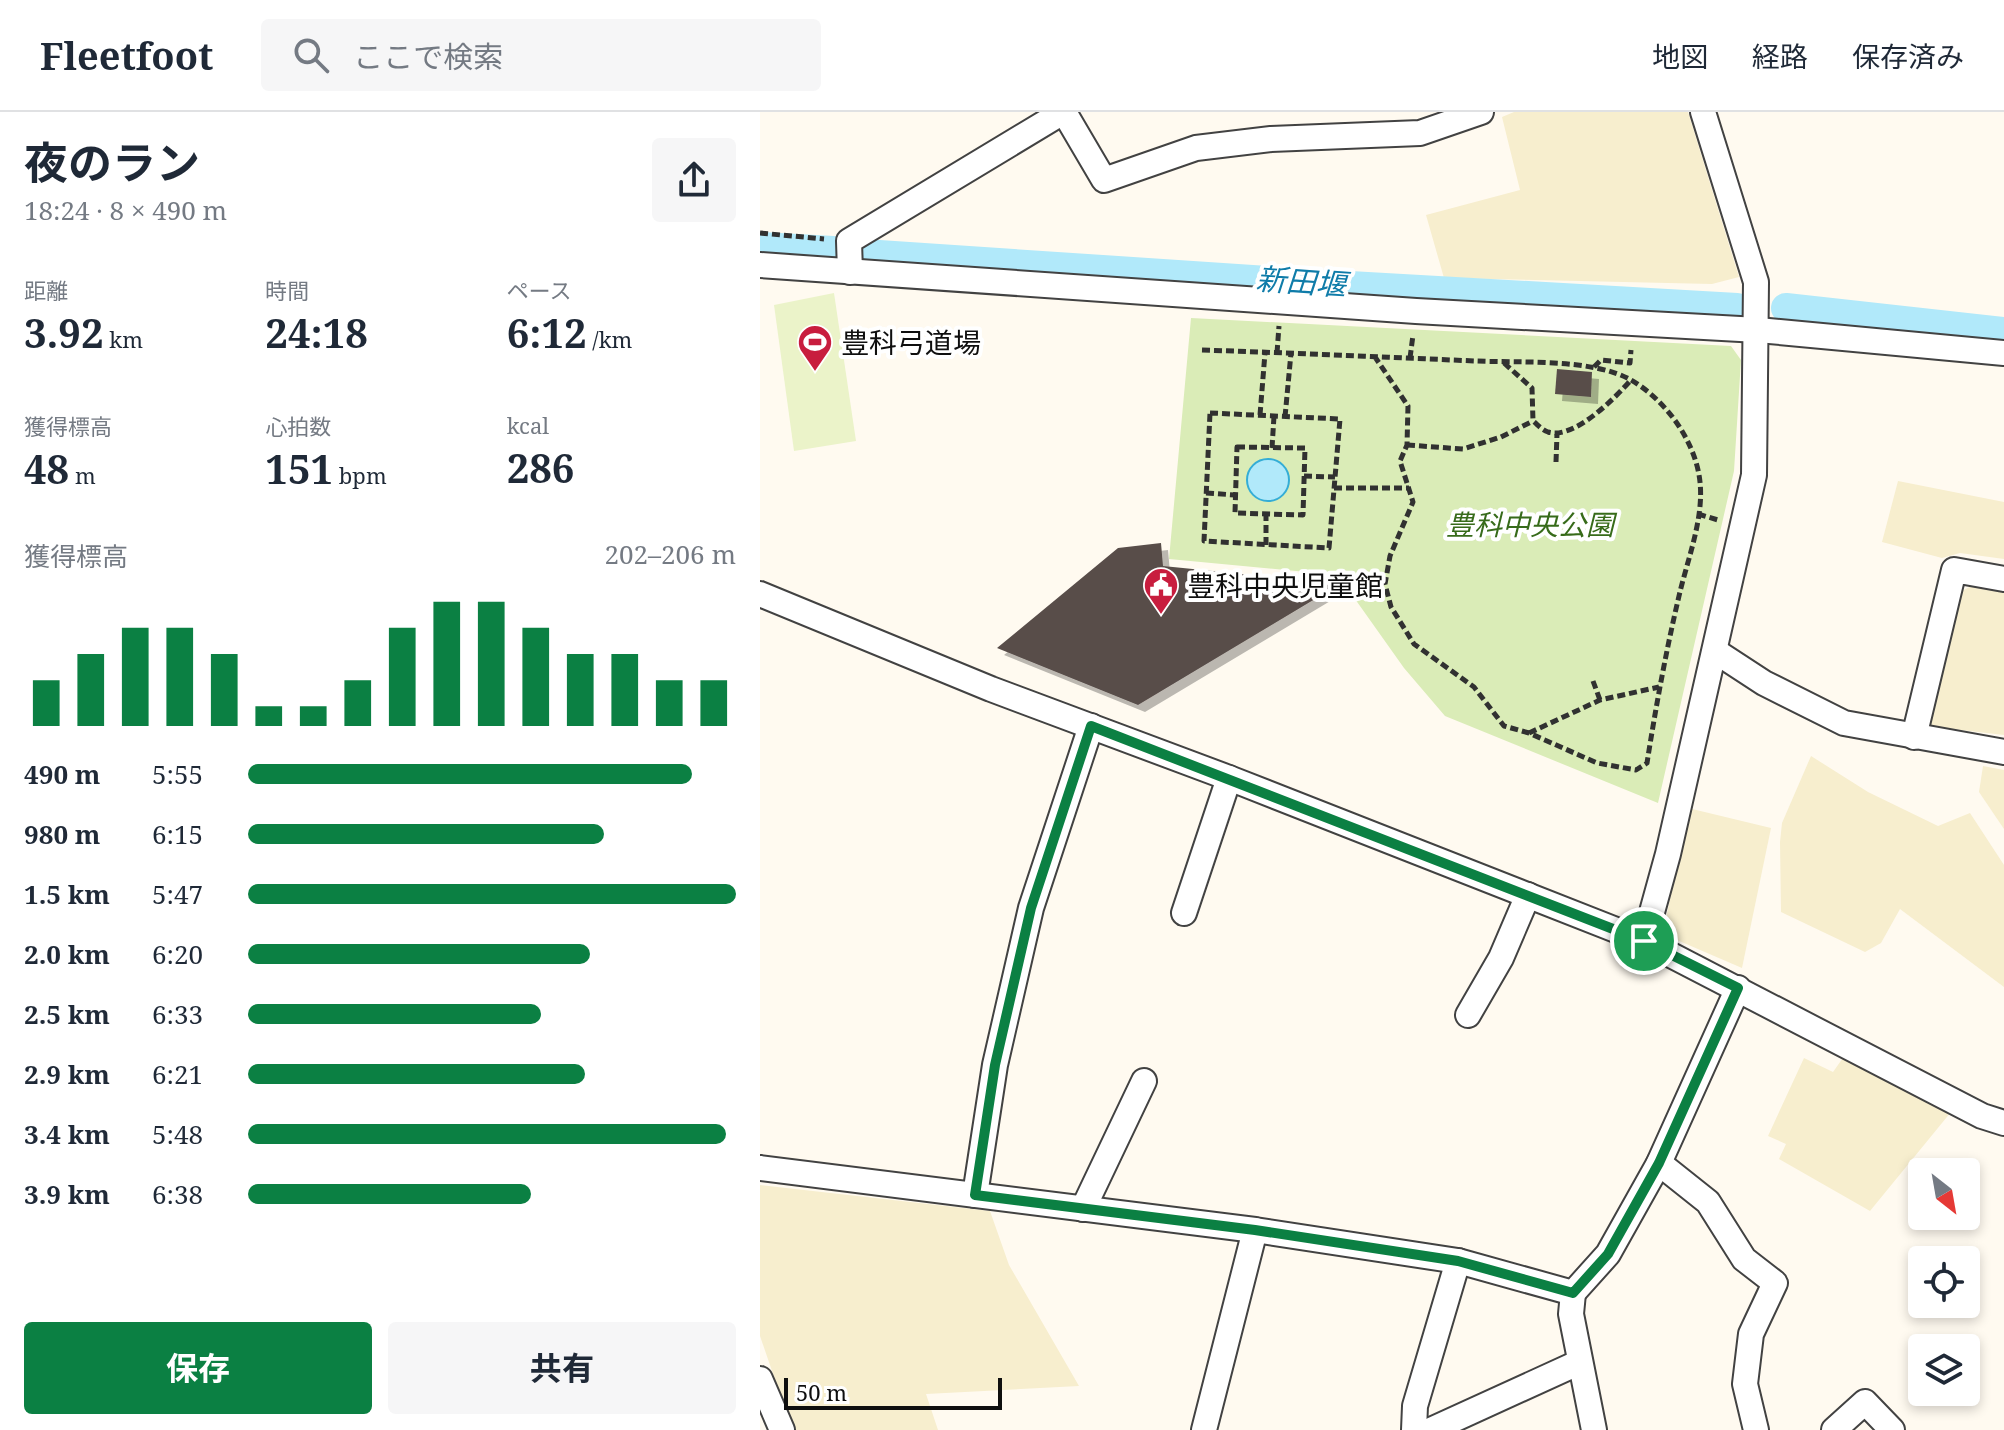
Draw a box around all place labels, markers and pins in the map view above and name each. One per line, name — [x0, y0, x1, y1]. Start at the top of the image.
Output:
sports icon: 豊科弓道場 — [796, 323, 834, 373]
place label: 豊科弓道場 — [841, 323, 981, 361]
public building icon: 豊科中央児童館 — [1142, 566, 1180, 616]
place label: 豊科中央児童館 — [1187, 566, 1383, 604]
pin — [1610, 907, 1678, 975]

